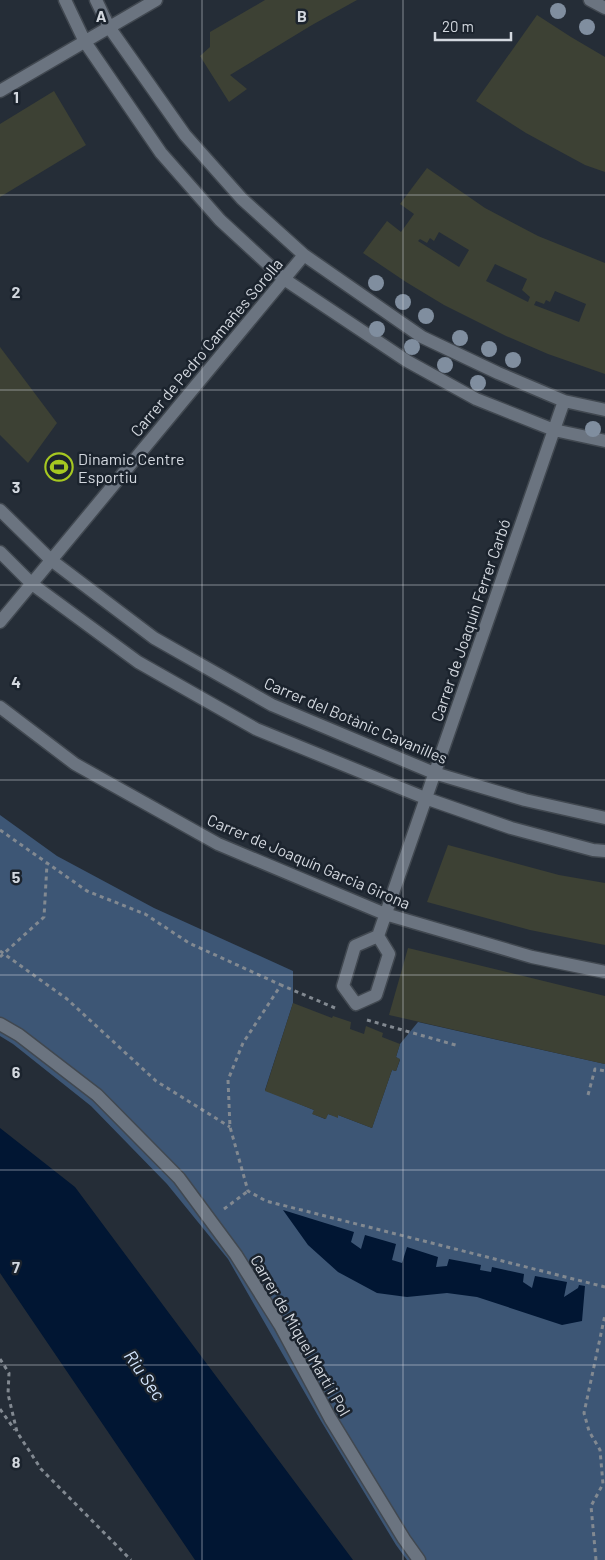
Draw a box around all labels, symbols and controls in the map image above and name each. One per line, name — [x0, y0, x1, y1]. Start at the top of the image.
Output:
text: A — [96, 6, 107, 25]
text: B — [297, 6, 307, 25]
scale bar — [435, 10, 511, 42]
text: 20 m — [442, 17, 474, 35]
text: 1 — [13, 87, 19, 106]
street label: Carrer de Pedro Camañes Sorolla — [126, 254, 286, 440]
text: 2 — [12, 282, 21, 301]
place label: Dinamic Centre Esportiu — [78, 449, 185, 486]
sports icon: Dinamic Centre Esportiu — [44, 452, 74, 482]
text: 3 — [12, 477, 20, 496]
street label: Carrer de Joaquín Ferrer Carbó — [426, 516, 514, 724]
text: 4 — [11, 672, 21, 691]
street label: Carrer del Botànic Cavanilles — [261, 673, 451, 767]
street label: Carrer de Joaquín Garcia Girona — [205, 810, 413, 912]
text: 5 — [12, 867, 21, 886]
text: 6 — [12, 1062, 21, 1081]
street label: Carrer de Miquel Martí i Pol — [247, 1251, 355, 1419]
text: 7 — [12, 1257, 20, 1276]
water label: Riu Sec — [120, 1346, 170, 1404]
text: 8 — [12, 1452, 21, 1471]

